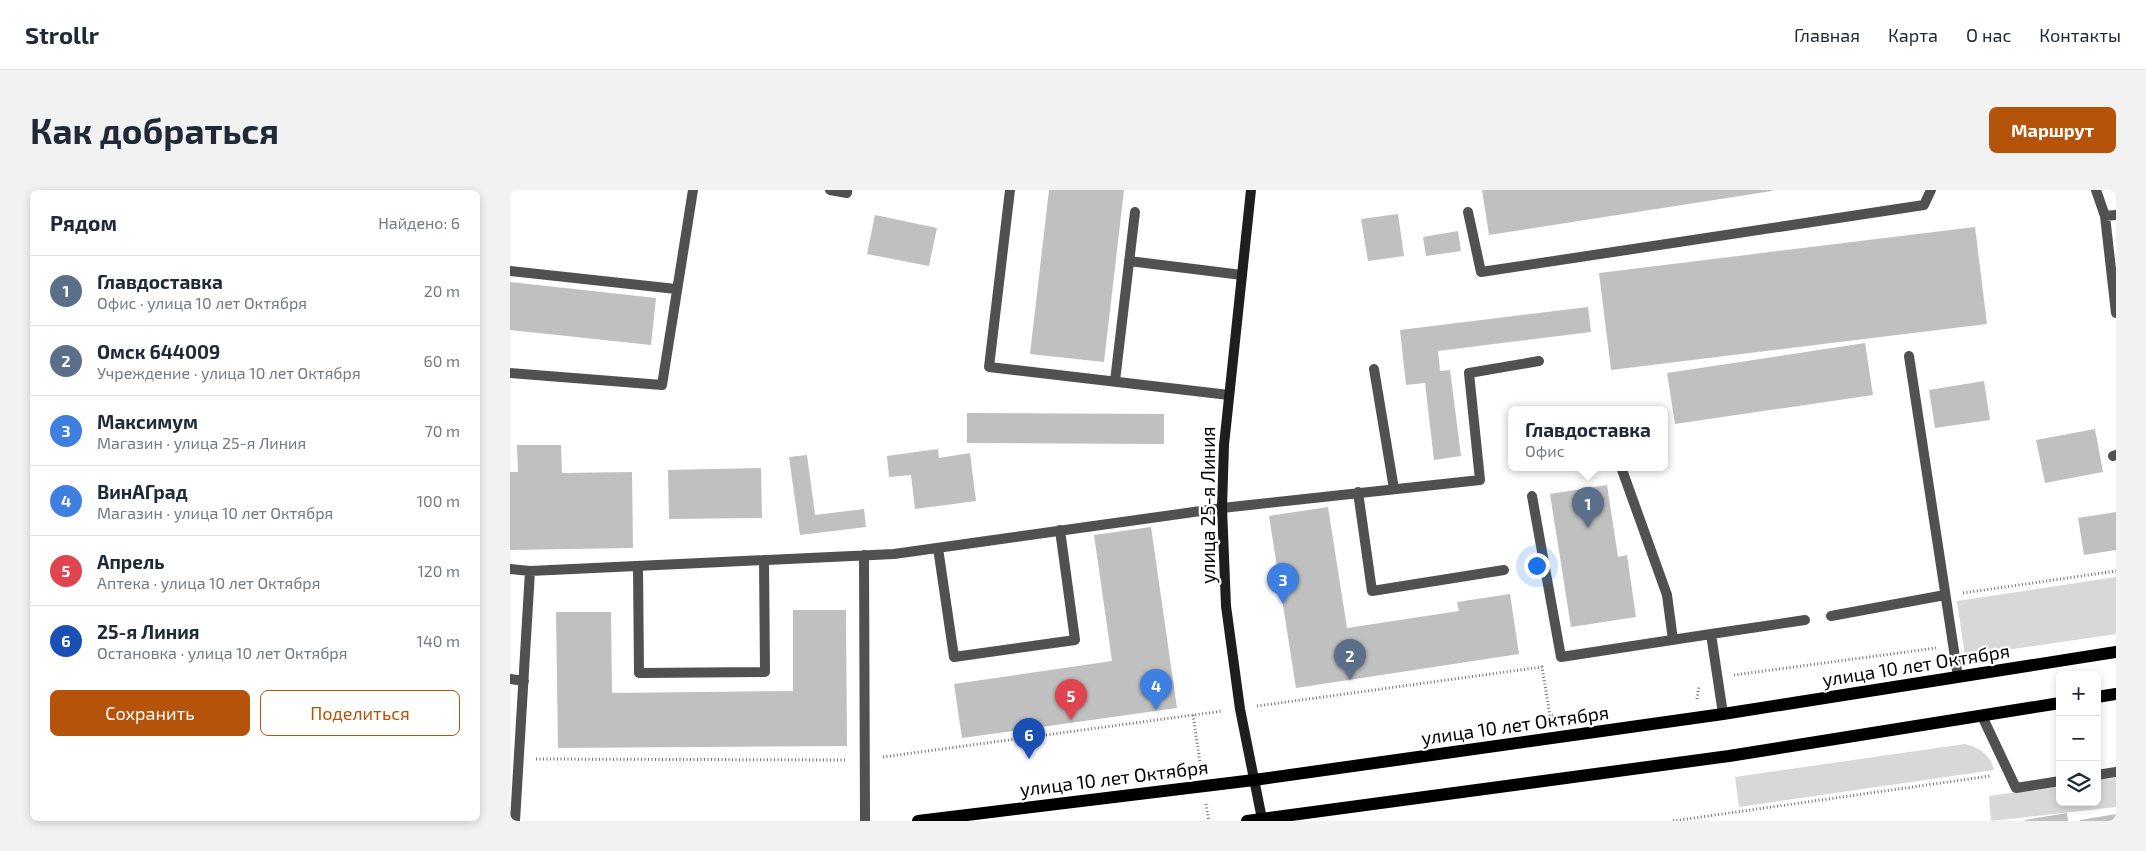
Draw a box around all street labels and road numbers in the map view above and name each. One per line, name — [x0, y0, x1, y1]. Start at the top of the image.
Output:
street label: улица 25-я Линия — [1196, 426, 1220, 584]
street label: улица 10 лет Октября — [1821, 638, 2011, 692]
street label: улица 10 лет Октября — [1420, 700, 1610, 750]
street label: улица 10 лет Октября — [1019, 755, 1209, 801]

